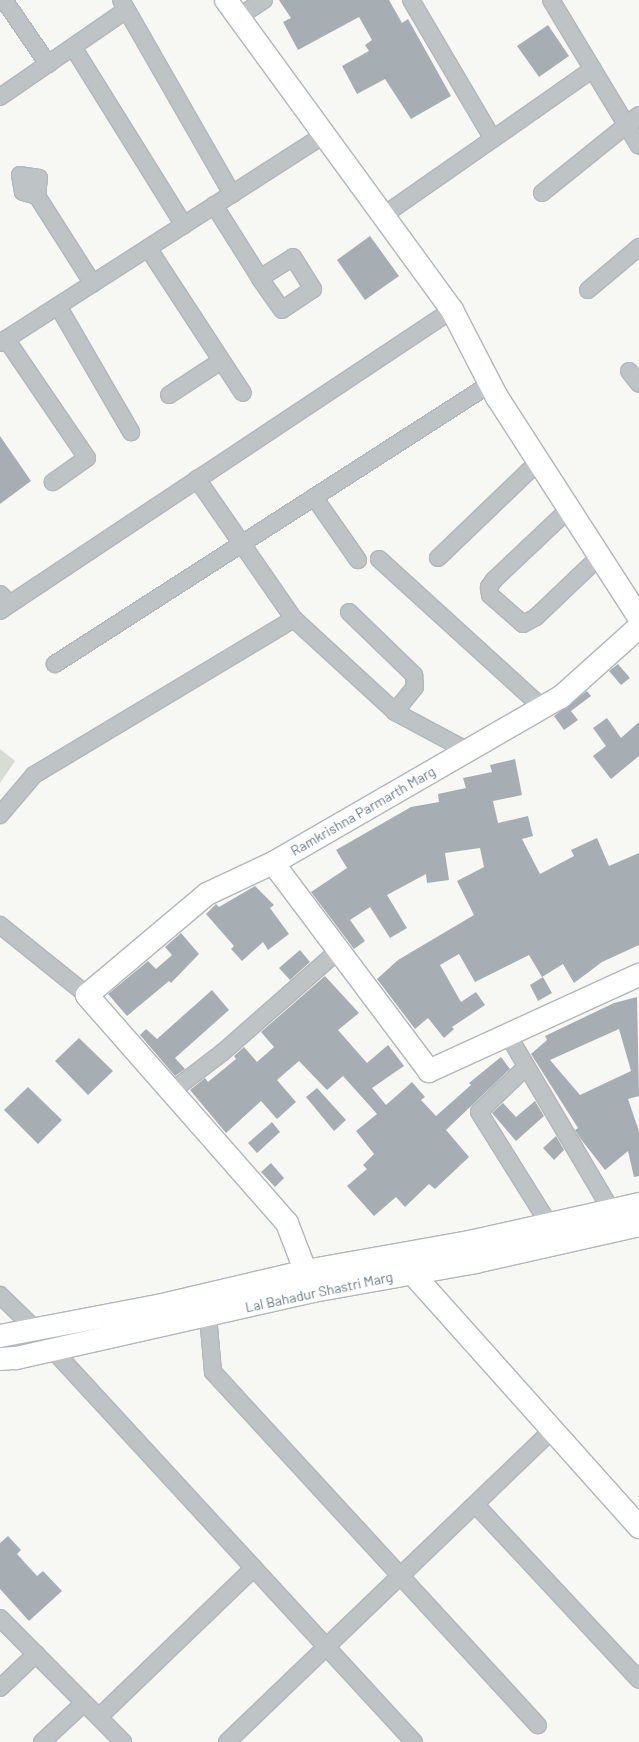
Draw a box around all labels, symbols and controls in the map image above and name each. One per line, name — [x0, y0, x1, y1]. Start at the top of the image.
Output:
street label: Ramkrishna Parmarth Marg — [288, 763, 438, 859]
street label: Lal Bahadur Shastri Marg — [244, 1268, 394, 1316]

